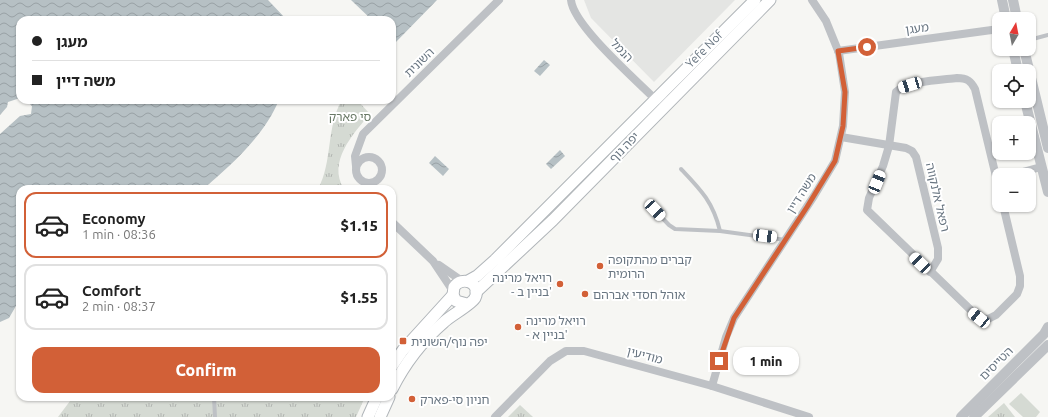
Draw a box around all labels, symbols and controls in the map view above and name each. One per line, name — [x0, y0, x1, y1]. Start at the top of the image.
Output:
north arrow — [992, 12, 1036, 56]
map controls — [992, 12, 1036, 212]
street label: מעגן — [904, 20, 930, 36]
street label: Yefe Nof — [683, 27, 726, 70]
text: מעגן — [56, 33, 88, 50]
street label: הנמל — [608, 36, 636, 64]
route start — [858, 38, 876, 56]
street label: השונית — [402, 45, 436, 79]
button: locate — [992, 64, 1036, 108]
text: משה דיין — [56, 72, 116, 89]
car — [897, 76, 923, 94]
park label: סי פארק — [329, 110, 372, 123]
button: + — [992, 116, 1036, 160]
street label: יפה נוף — [607, 129, 641, 165]
street label: רפאל אלנקווה — [924, 161, 952, 233]
button: − — [992, 168, 1036, 212]
car — [867, 169, 887, 195]
street label: משה דיין — [784, 171, 818, 215]
car — [642, 197, 668, 223]
icon: car — [34, 207, 70, 243]
text: Economy — [82, 210, 146, 227]
text: $1.15 — [340, 217, 378, 234]
text: 1 min · 08:36 — [82, 227, 156, 241]
car — [752, 229, 778, 243]
car — [907, 250, 933, 276]
place label: קברים מהתקופה הרומית — [608, 253, 692, 280]
marker: קברים מהתקופה הרומית — [595, 261, 605, 271]
place label: רויאל מרינה - בניין ב' — [492, 271, 552, 298]
icon: car — [34, 279, 70, 315]
marker: רויאל מרינה - בניין ב' — [555, 279, 565, 289]
text: Comfort — [82, 282, 141, 299]
place label: אוהל חסדי אברהם — [593, 288, 686, 301]
text: $1.55 — [340, 289, 378, 306]
marker: אוהל חסדי אברהם — [580, 289, 590, 299]
text: 2 min · 08:37 — [82, 299, 156, 313]
car — [966, 306, 992, 330]
place label: רויאל מרינה - בניין א' — [526, 314, 586, 341]
marker: רויאל מרינה - בניין א' — [513, 322, 523, 332]
place label: יפה נוף/השונית — [411, 335, 488, 348]
marker: יפה נוף/השונית — [398, 336, 408, 346]
street label: מודיעין — [626, 344, 664, 366]
street label: הטייסים — [977, 344, 1015, 382]
button: Confirm — [32, 347, 380, 393]
callout: 1 min — [733, 347, 799, 375]
route end — [710, 352, 728, 370]
text: 1 min — [749, 354, 783, 368]
place label: חניון סי-פארק — [420, 393, 490, 406]
marker: חניון סי-פארק — [407, 394, 417, 404]

